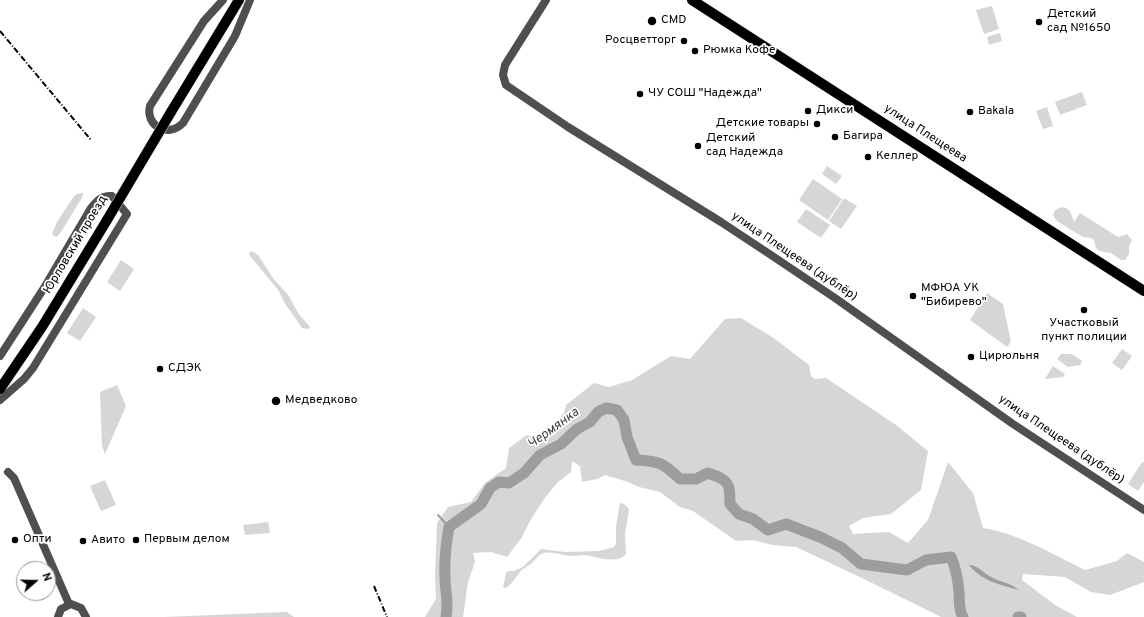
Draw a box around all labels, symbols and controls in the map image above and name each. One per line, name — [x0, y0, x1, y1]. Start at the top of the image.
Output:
place label: Детский сад №1650 — [1047, 8, 1111, 36]
place label: CMD — [661, 14, 686, 28]
marker: CMD — [646, 15, 658, 27]
marker: Детский сад №1650 — [1034, 17, 1044, 27]
place label: Росцветторг — [605, 34, 676, 48]
marker: Росцветторг — [679, 36, 689, 46]
place label: Рюмка Кофе — [703, 44, 776, 58]
marker: Рюмка Кофе — [690, 46, 700, 56]
place label: ЧУ СОШ "Надежда" — [648, 87, 762, 101]
marker: ЧУ СОШ "Надежда" — [635, 89, 645, 99]
street label: улица Плещеева — [881, 102, 969, 166]
place label: Дикси — [816, 104, 853, 118]
place label: Bakala — [978, 105, 1014, 119]
marker: Дикси — [803, 106, 813, 116]
marker: Bakala — [965, 107, 975, 117]
place label: Детские товары — [716, 117, 809, 131]
marker: Детские товары — [812, 119, 822, 129]
place label: Багира — [843, 130, 883, 144]
place label: Детский сад Надежда — [706, 132, 783, 160]
marker: Багира — [830, 132, 840, 142]
marker: Детский сад Надежда — [693, 141, 703, 151]
place label: Келлер — [876, 150, 918, 164]
marker: Келлер — [863, 152, 873, 162]
street label: Юрловский проезд — [41, 193, 111, 297]
street label: улица Плещеева (дублёр) — [728, 209, 860, 305]
place label: МФЮА УК "Бибирево" — [921, 282, 986, 310]
marker: МФЮА УК "Бибирево" — [908, 291, 918, 301]
marker: Участковый пункт полиции — [1079, 305, 1089, 315]
place label: Участковый пункт полиции — [1041, 317, 1127, 345]
place label: Цирюльня — [979, 350, 1039, 364]
marker: Цирюльня — [966, 352, 976, 362]
place label: СДЭК — [168, 362, 202, 376]
marker: СДЭК — [155, 364, 165, 374]
street label: улица Плещеева (дублёр) — [995, 392, 1127, 488]
place label: Медведково — [285, 394, 357, 408]
marker: Медведково — [270, 395, 282, 407]
water label: Чермянка — [525, 405, 583, 453]
place label: Опти — [23, 533, 51, 547]
place label: Первым делом — [144, 533, 230, 547]
place label: Авито — [91, 534, 125, 548]
marker: Опти — [10, 535, 20, 545]
marker: Первым делом — [131, 535, 141, 545]
marker: Авито — [78, 536, 88, 546]
north arrow — [16, 561, 56, 601]
text: N — [38, 571, 54, 583]

